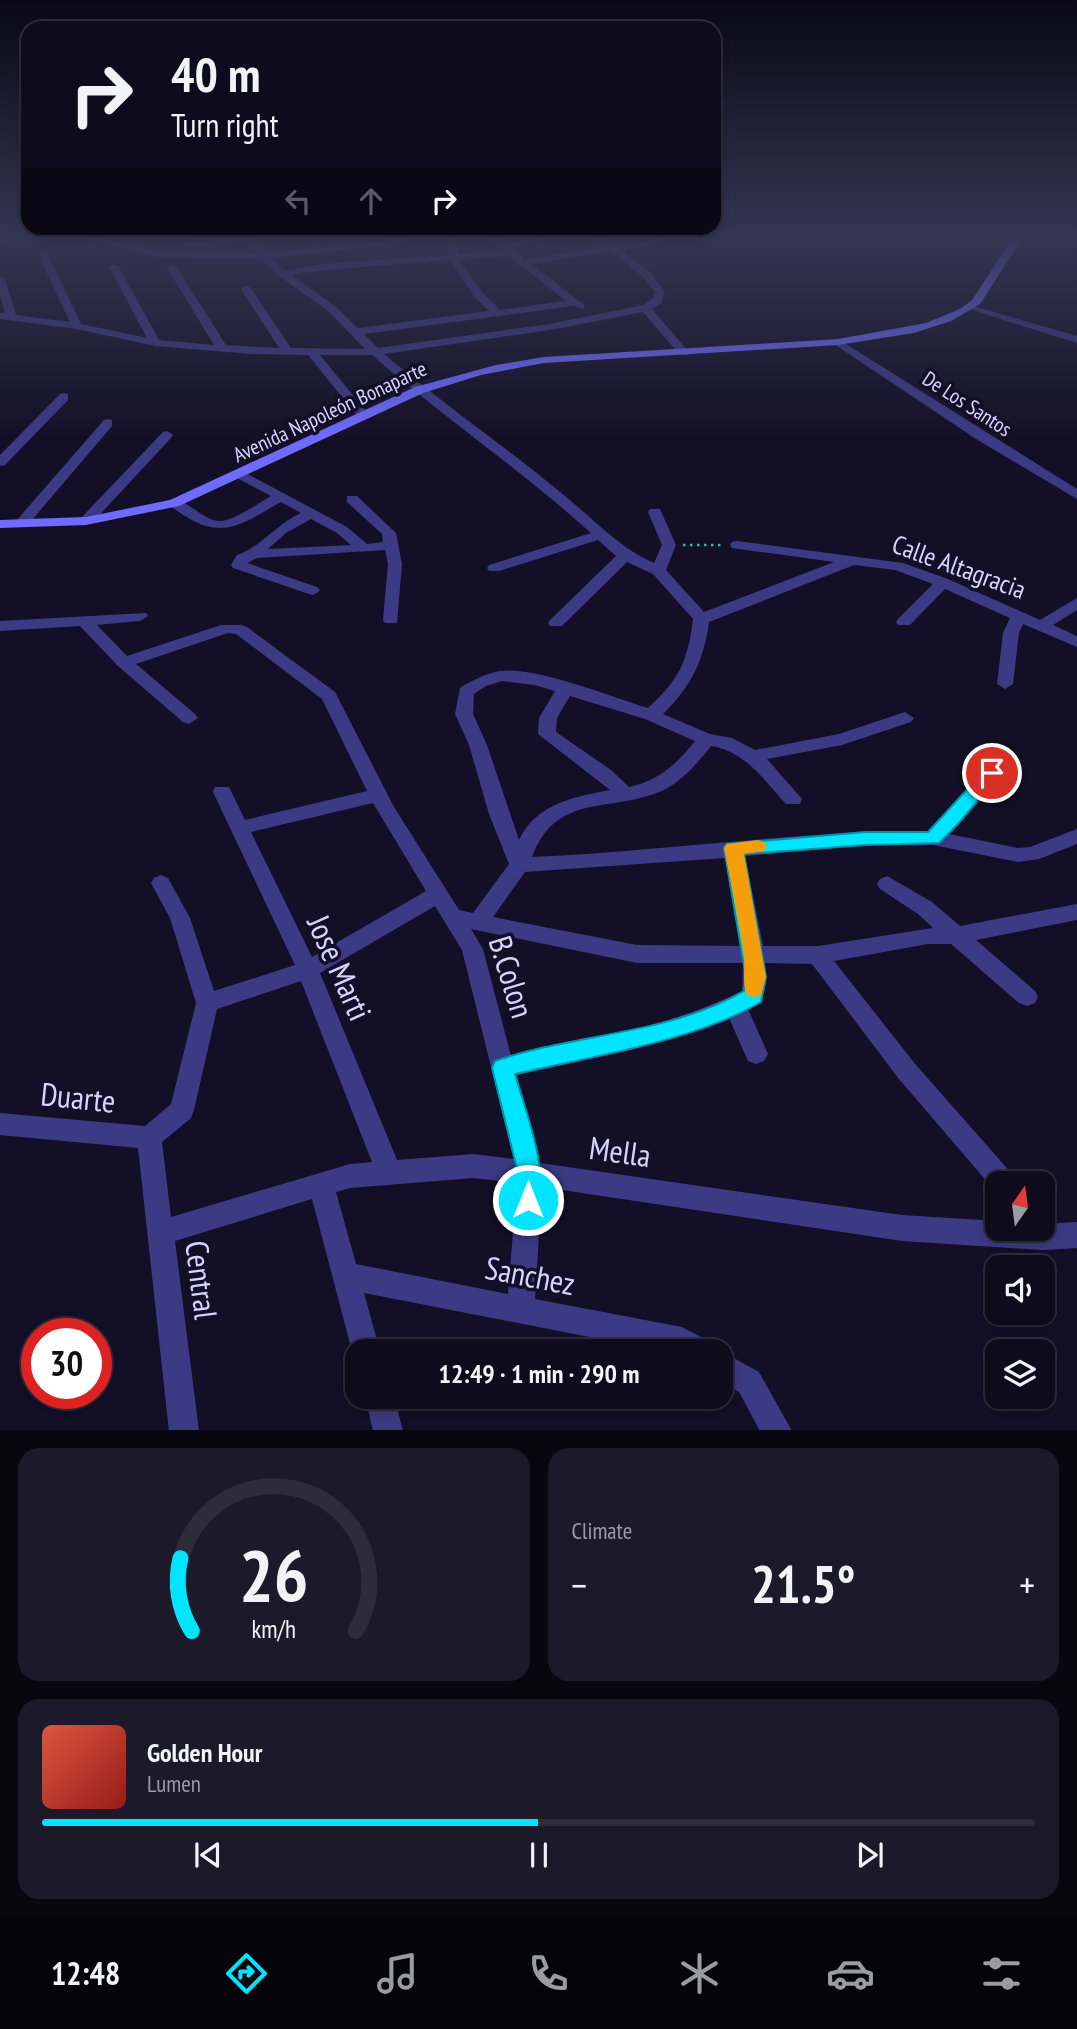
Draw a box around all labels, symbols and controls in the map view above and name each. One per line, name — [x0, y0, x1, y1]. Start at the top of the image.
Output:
text: 40 m — [171, 42, 260, 106]
icon: right — [56, 49, 147, 140]
text: Turn right — [171, 104, 279, 146]
icon: left — [279, 182, 317, 220]
icon: ahead — [352, 182, 390, 220]
icon: right — [425, 182, 463, 220]
street label: Avenida Napoleón Bonaparte — [229, 355, 431, 468]
street label: De Los Santos — [918, 365, 1017, 442]
street label: Calle Altagracia — [888, 527, 1030, 606]
pin — [962, 743, 1022, 803]
icon: arrive — [973, 754, 1011, 792]
street label: Jose Marti — [298, 908, 382, 1027]
street label: B.Colon — [480, 931, 544, 1023]
street label: Duarte — [39, 1072, 117, 1122]
street label: Mella — [587, 1126, 653, 1176]
position arrow — [491, 1163, 565, 1237]
north arrow — [985, 1171, 1055, 1241]
map controls — [985, 1171, 1055, 1409]
street label: Central — [176, 1238, 228, 1322]
street label: Sanchez — [482, 1246, 579, 1304]
button: sound — [985, 1255, 1055, 1325]
speed limit sign: 30 — [21, 1318, 112, 1409]
button: layers — [985, 1339, 1055, 1409]
text: 12:49 · 1 min · 290 m — [439, 1357, 639, 1390]
text: Climate — [572, 1516, 632, 1545]
text: 26 — [239, 1527, 309, 1621]
text: 21.5° — [751, 1550, 856, 1617]
text: − — [572, 1560, 587, 1609]
text: + — [1019, 1560, 1035, 1609]
text: km/h — [252, 1612, 296, 1644]
text: Golden Hour — [147, 1736, 262, 1769]
text: Lumen — [147, 1769, 201, 1798]
icon: previous — [189, 1836, 227, 1874]
icon: pause — [520, 1836, 558, 1874]
icon: next — [851, 1836, 889, 1874]
icon: directions — [222, 1949, 271, 1998]
icon: music — [373, 1949, 422, 1998]
icon: phone — [524, 1949, 573, 1998]
icon: climate — [675, 1949, 724, 1998]
icon: car — [826, 1949, 875, 1998]
icon: filters — [977, 1949, 1026, 1998]
text: 12:48 — [51, 1952, 120, 1994]

